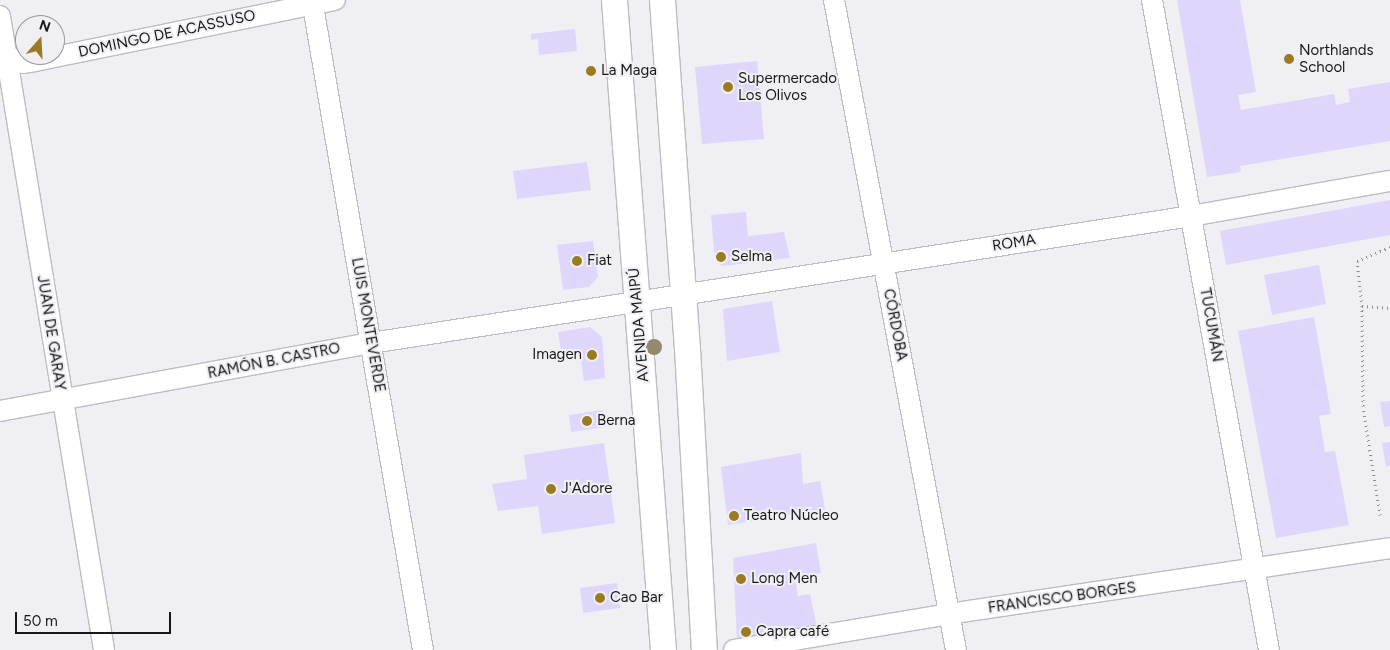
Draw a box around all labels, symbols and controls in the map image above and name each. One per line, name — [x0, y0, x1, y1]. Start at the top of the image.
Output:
street label: DOMINGO DE ACASSUSO — [77, 6, 257, 62]
north arrow — [15, 15, 65, 65]
text: N — [37, 16, 53, 36]
place label: Northlands School — [1299, 41, 1374, 76]
marker: Northlands School — [1283, 53, 1295, 65]
place label: La Maga — [601, 62, 657, 80]
marker: La Maga — [585, 65, 597, 77]
place label: Supermercado Los Olivos — [738, 69, 837, 104]
marker: Supermercado Los Olivos — [722, 81, 734, 93]
street label: ROMA — [991, 231, 1037, 255]
place label: Selma — [731, 248, 772, 266]
marker: Selma — [715, 251, 727, 263]
place label: Fiat — [587, 252, 612, 270]
marker: Fiat — [571, 255, 583, 267]
street label: LUIS MONTEVERDE — [347, 256, 389, 394]
street label: AVENIDA MAIPÚ — [625, 267, 653, 383]
street label: JUAN DE GARAY — [33, 274, 69, 392]
street label: CÓRDOBA — [879, 287, 911, 363]
street label: TUCUMÁN — [1196, 287, 1226, 363]
street label: RAMÓN B. CASTRO — [206, 339, 342, 383]
place label: Imagen — [532, 346, 582, 364]
marker: Imagen — [586, 349, 598, 361]
place label: Berna — [597, 412, 635, 430]
marker: Berna — [581, 415, 593, 427]
place label: J'Adore — [561, 480, 613, 498]
marker: J'Adore — [545, 483, 557, 495]
place label: Teatro Núcleo — [744, 507, 839, 525]
marker: Teatro Núcleo — [728, 510, 740, 522]
place label: Long Men — [751, 570, 818, 588]
marker: Long Men — [735, 573, 747, 585]
street label: FRANCISCO BORGES — [987, 579, 1137, 617]
place label: Cao Bar — [610, 589, 663, 607]
marker: Cao Bar — [594, 592, 606, 604]
scale bar — [18, 602, 174, 634]
text: 50 m — [23, 612, 58, 630]
place label: Capra café — [756, 623, 829, 641]
marker: Capra café — [740, 626, 752, 638]

